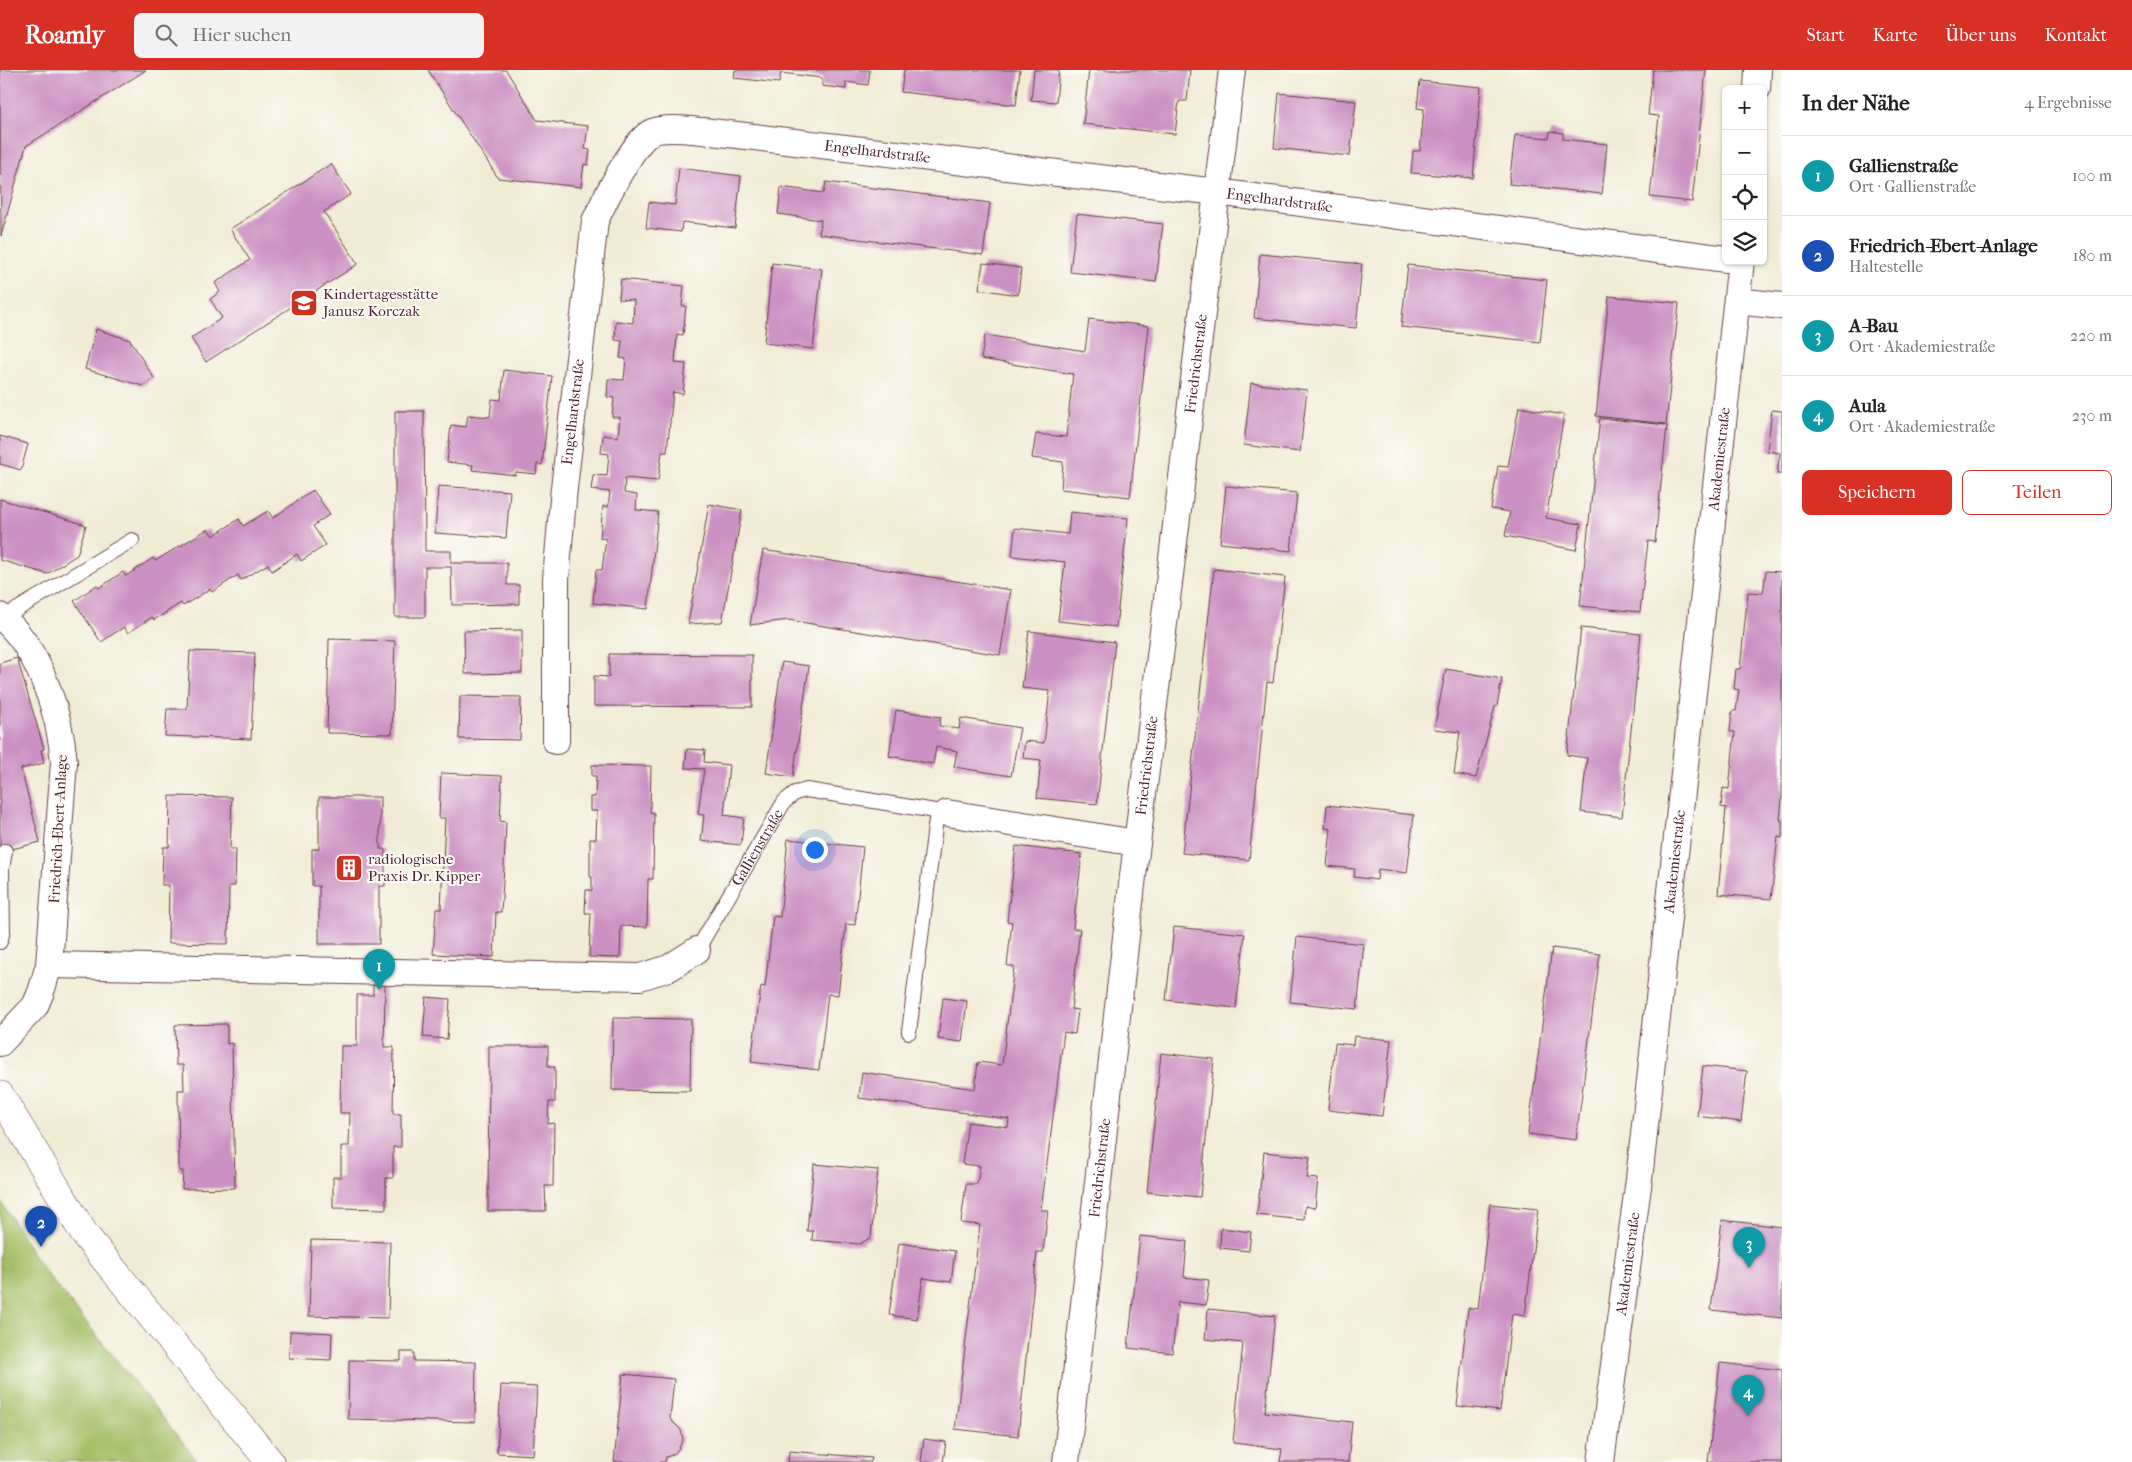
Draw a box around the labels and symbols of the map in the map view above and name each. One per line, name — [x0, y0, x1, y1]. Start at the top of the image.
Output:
street label: Engelhardstraße — [823, 136, 932, 167]
street label: Engelhardstraße — [1225, 184, 1334, 216]
place label: Kindertagesstätte Janusz Korczak — [322, 285, 439, 320]
school or university icon: Kindertagesstätte Janusz Korczak — [289, 288, 319, 318]
street label: Friedrichstraße — [1181, 312, 1211, 414]
street label: Engelhardstraße — [558, 357, 588, 466]
street label: Akademiestraße — [1704, 406, 1734, 513]
street label: Friedrichstraße — [1132, 714, 1162, 816]
street label: Friedrich-Ebert-Anlage — [45, 754, 71, 904]
street label: Gallienstraße — [728, 805, 787, 889]
street label: Akademiestraße — [1659, 808, 1689, 915]
your location — [802, 837, 828, 863]
place label: radiologische Praxis Dr. Kipper — [368, 850, 481, 885]
building icon: radiologische Praxis Dr. Kipper — [334, 853, 364, 883]
pin: 1 — [363, 949, 395, 990]
street label: Friedrichstraße — [1085, 1117, 1114, 1219]
pin: 2 — [25, 1206, 57, 1247]
street label: Akademiestraße — [1612, 1210, 1644, 1318]
pin: 3 — [1733, 1227, 1765, 1268]
pin: 4 — [1732, 1375, 1764, 1416]

